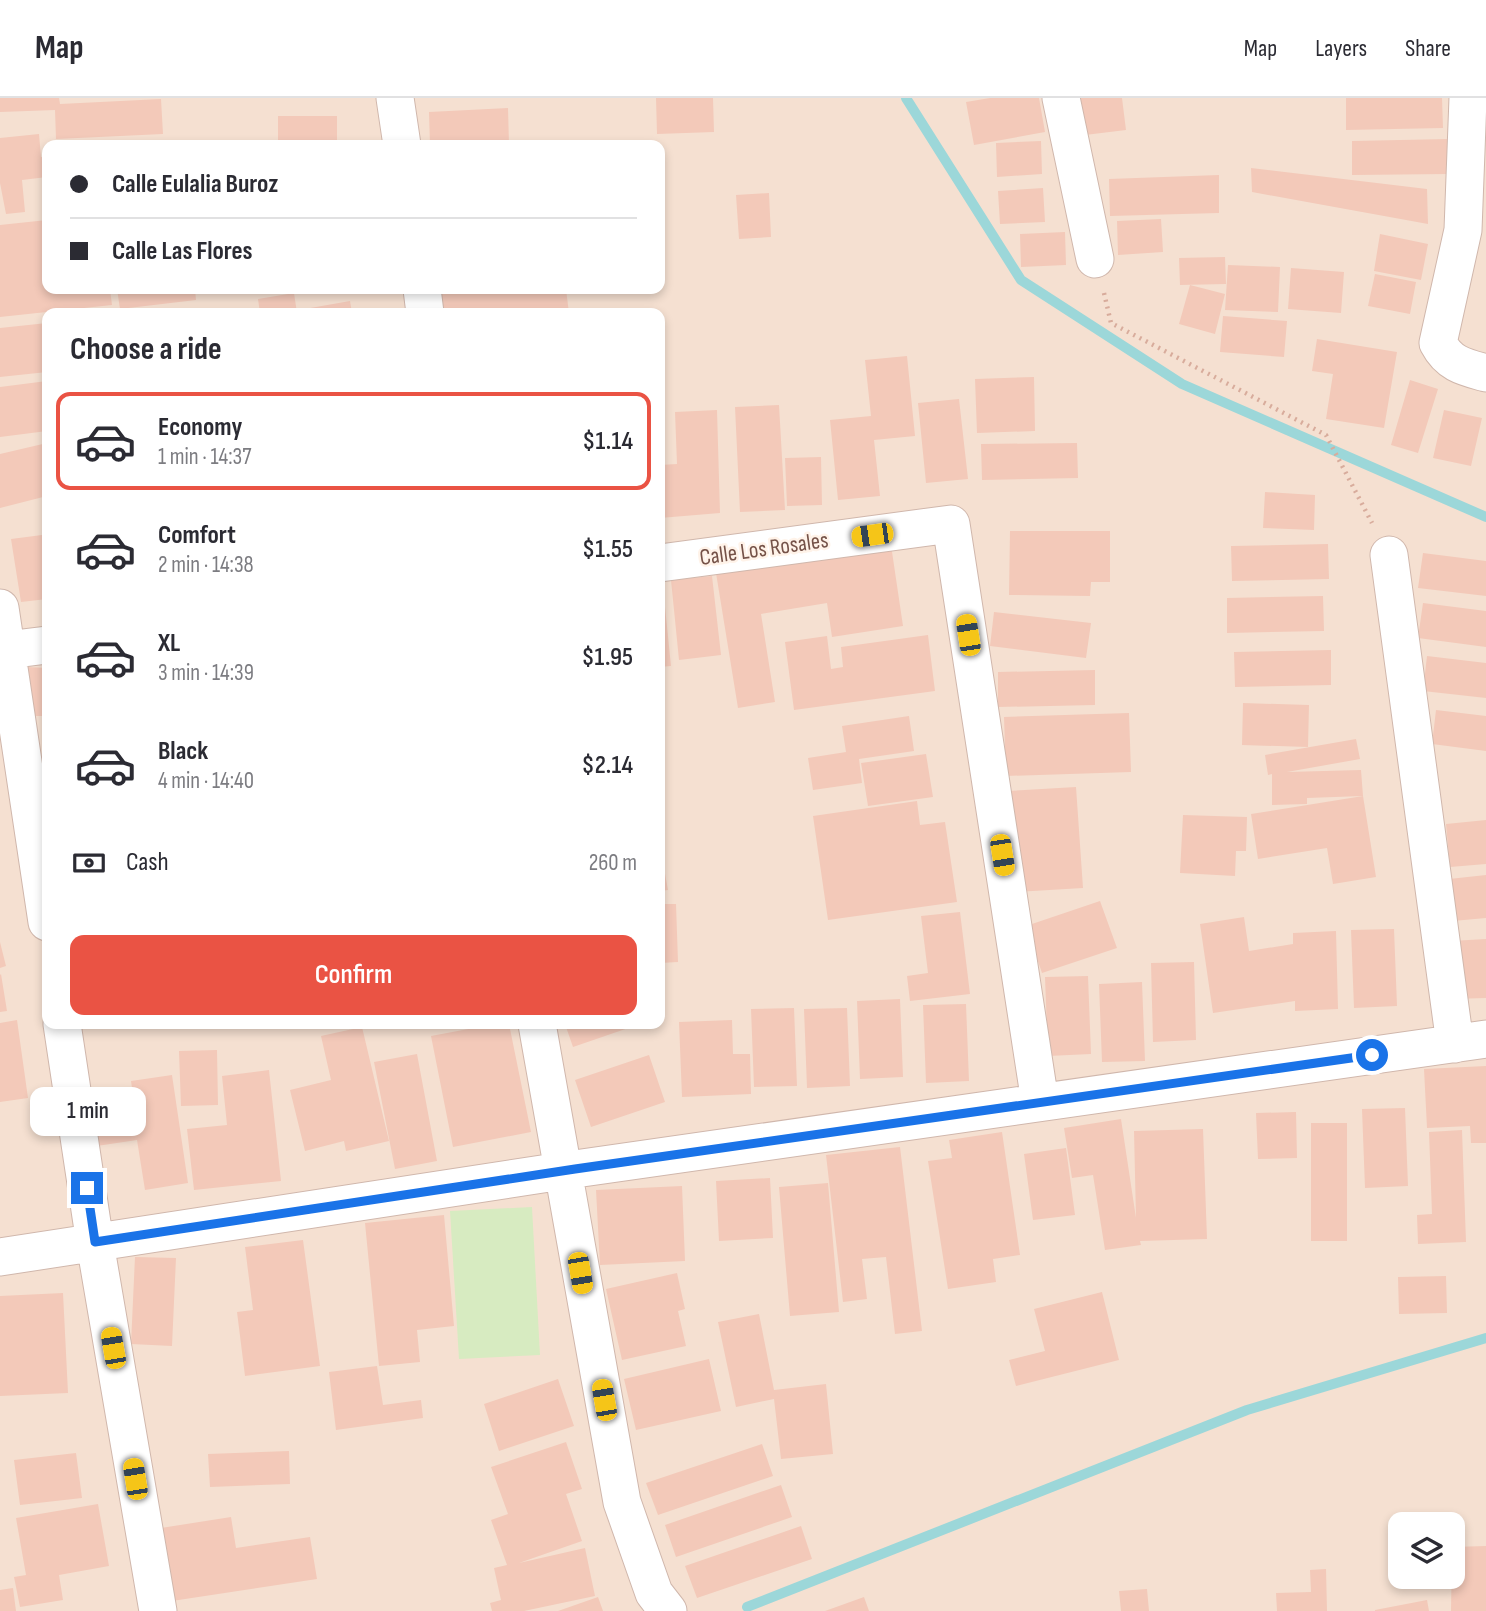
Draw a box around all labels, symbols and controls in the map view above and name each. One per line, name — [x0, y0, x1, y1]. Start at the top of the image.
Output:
text: Map — [35, 28, 84, 68]
text: Map — [1244, 34, 1277, 63]
text: Layers — [1315, 34, 1367, 63]
text: Share — [1405, 34, 1451, 63]
text: Calle Eulalia Buroz — [112, 169, 278, 200]
text: Calle Las Flores — [112, 236, 253, 267]
text: Choose a ride — [70, 330, 222, 369]
icon: car — [74, 410, 137, 473]
text: Economy — [158, 412, 242, 443]
text: $1.14 — [582, 426, 633, 457]
text: 1 min · 14:37 — [158, 443, 251, 471]
icon: car — [74, 518, 137, 581]
text: Comfort — [158, 520, 236, 551]
car — [850, 522, 895, 548]
street label: Calle Los Rosales — [698, 526, 830, 572]
text: $1.55 — [582, 534, 633, 565]
text: 2 min · 14:38 — [158, 551, 254, 579]
car — [955, 613, 982, 657]
icon: car — [74, 626, 137, 689]
text: XL — [158, 628, 180, 659]
text: $1.95 — [581, 642, 633, 673]
text: 3 min · 14:39 — [158, 659, 254, 687]
icon: car — [74, 734, 137, 797]
text: Black — [158, 736, 208, 767]
text: $2.14 — [582, 750, 633, 781]
text: 4 min · 14:40 — [158, 767, 254, 795]
car — [989, 833, 1016, 877]
icon: cash — [70, 844, 108, 882]
text: Cash — [126, 847, 169, 878]
text: 260 m — [589, 849, 637, 877]
button: Confirm — [70, 935, 637, 1015]
route start — [1356, 1039, 1388, 1071]
callout: 1 min — [29, 1086, 145, 1136]
text: 1 min — [67, 1097, 109, 1125]
route end — [71, 1172, 103, 1204]
car — [567, 1250, 594, 1296]
car — [100, 1325, 127, 1371]
car — [591, 1377, 618, 1423]
car — [122, 1457, 149, 1501]
map controls — [1388, 1512, 1465, 1589]
button: layers — [1388, 1512, 1465, 1589]

